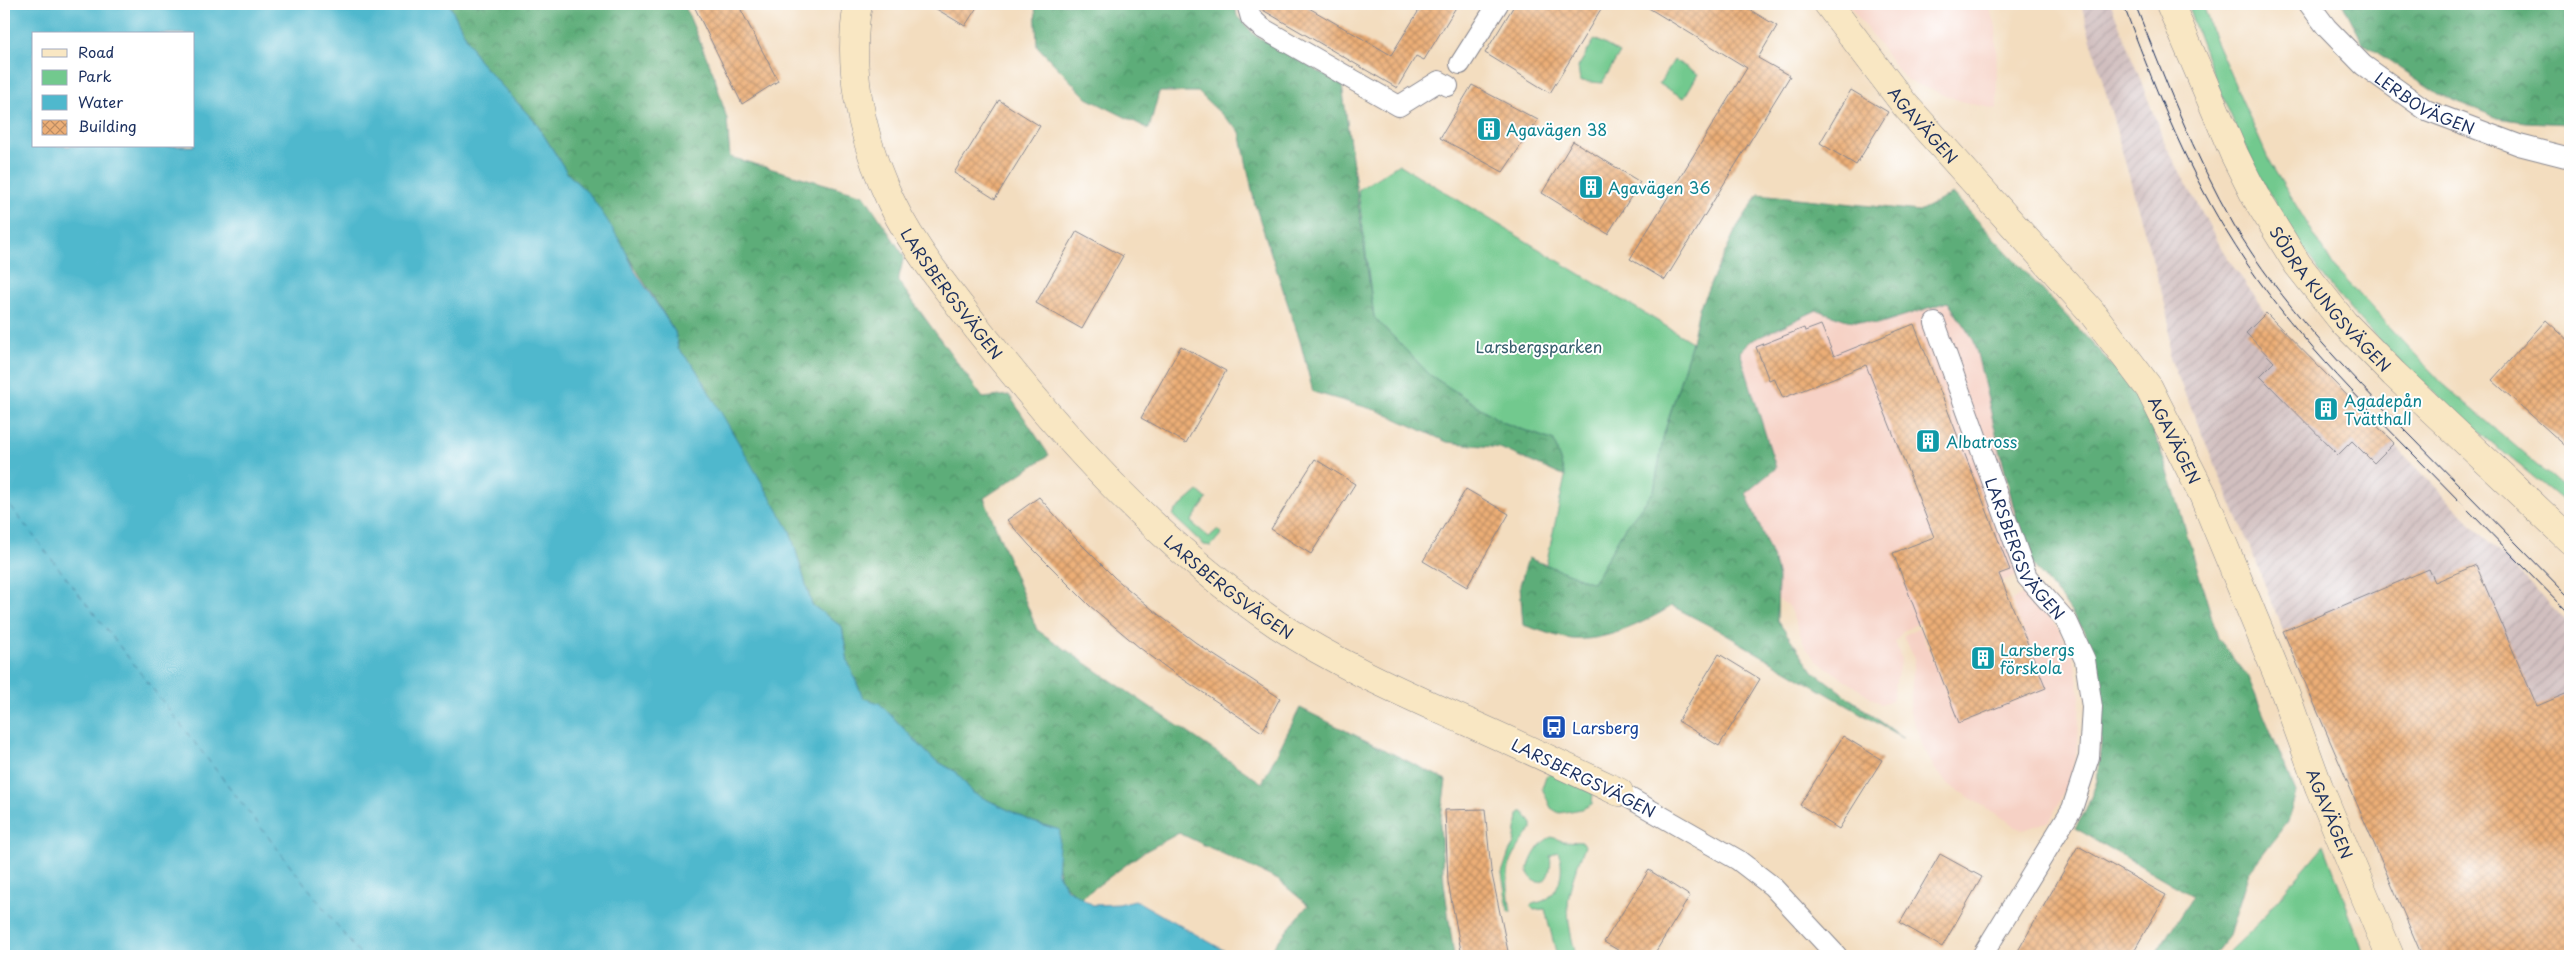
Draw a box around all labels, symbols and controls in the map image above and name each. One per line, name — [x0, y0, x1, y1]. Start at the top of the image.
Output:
legend — [32, 32, 195, 148]
text: Road — [78, 40, 114, 63]
text: Park — [78, 64, 112, 87]
street label: LERBOVÄGEN — [2370, 66, 2479, 139]
street label: AGAVÄGEN — [1883, 81, 1964, 168]
text: Water — [78, 90, 123, 113]
text: Building — [78, 114, 137, 137]
building icon: Agavägen 38 — [1476, 116, 1502, 142]
place label: Agavägen 38 — [1506, 117, 1607, 141]
building icon: Agavägen 36 — [1578, 174, 1604, 200]
place label: Agavägen 36 — [1608, 175, 1710, 199]
street label: SÖDRA KUNGSVÄGEN — [2264, 221, 2397, 377]
street label: LARSBERGSVÄGEN — [896, 223, 1009, 364]
park label: Larsbergsparken — [1476, 334, 1602, 358]
place label: Agadepån Tvätthall — [2344, 388, 2422, 430]
street label: AGAVÄGEN — [2143, 392, 2207, 488]
building icon: Agadepån Tvätthall — [2313, 396, 2339, 422]
building icon: Albatross — [1915, 428, 1941, 454]
place label: Albatross — [1946, 429, 2017, 453]
street label: LARSBERGSVÄGEN — [1980, 474, 2071, 624]
street label: LARSBERGSVÄGEN — [1159, 529, 1299, 644]
place label: Larsbergs förskola — [2000, 637, 2074, 679]
building icon: Larsbergs förskola — [1970, 645, 1996, 671]
bus stop icon: Larsberg — [1541, 714, 1567, 740]
place label: Larsberg — [1572, 715, 1639, 739]
street label: LARSBERGSVÄGEN — [1508, 732, 1660, 822]
street label: AGAVÄGEN — [2301, 765, 2360, 862]

